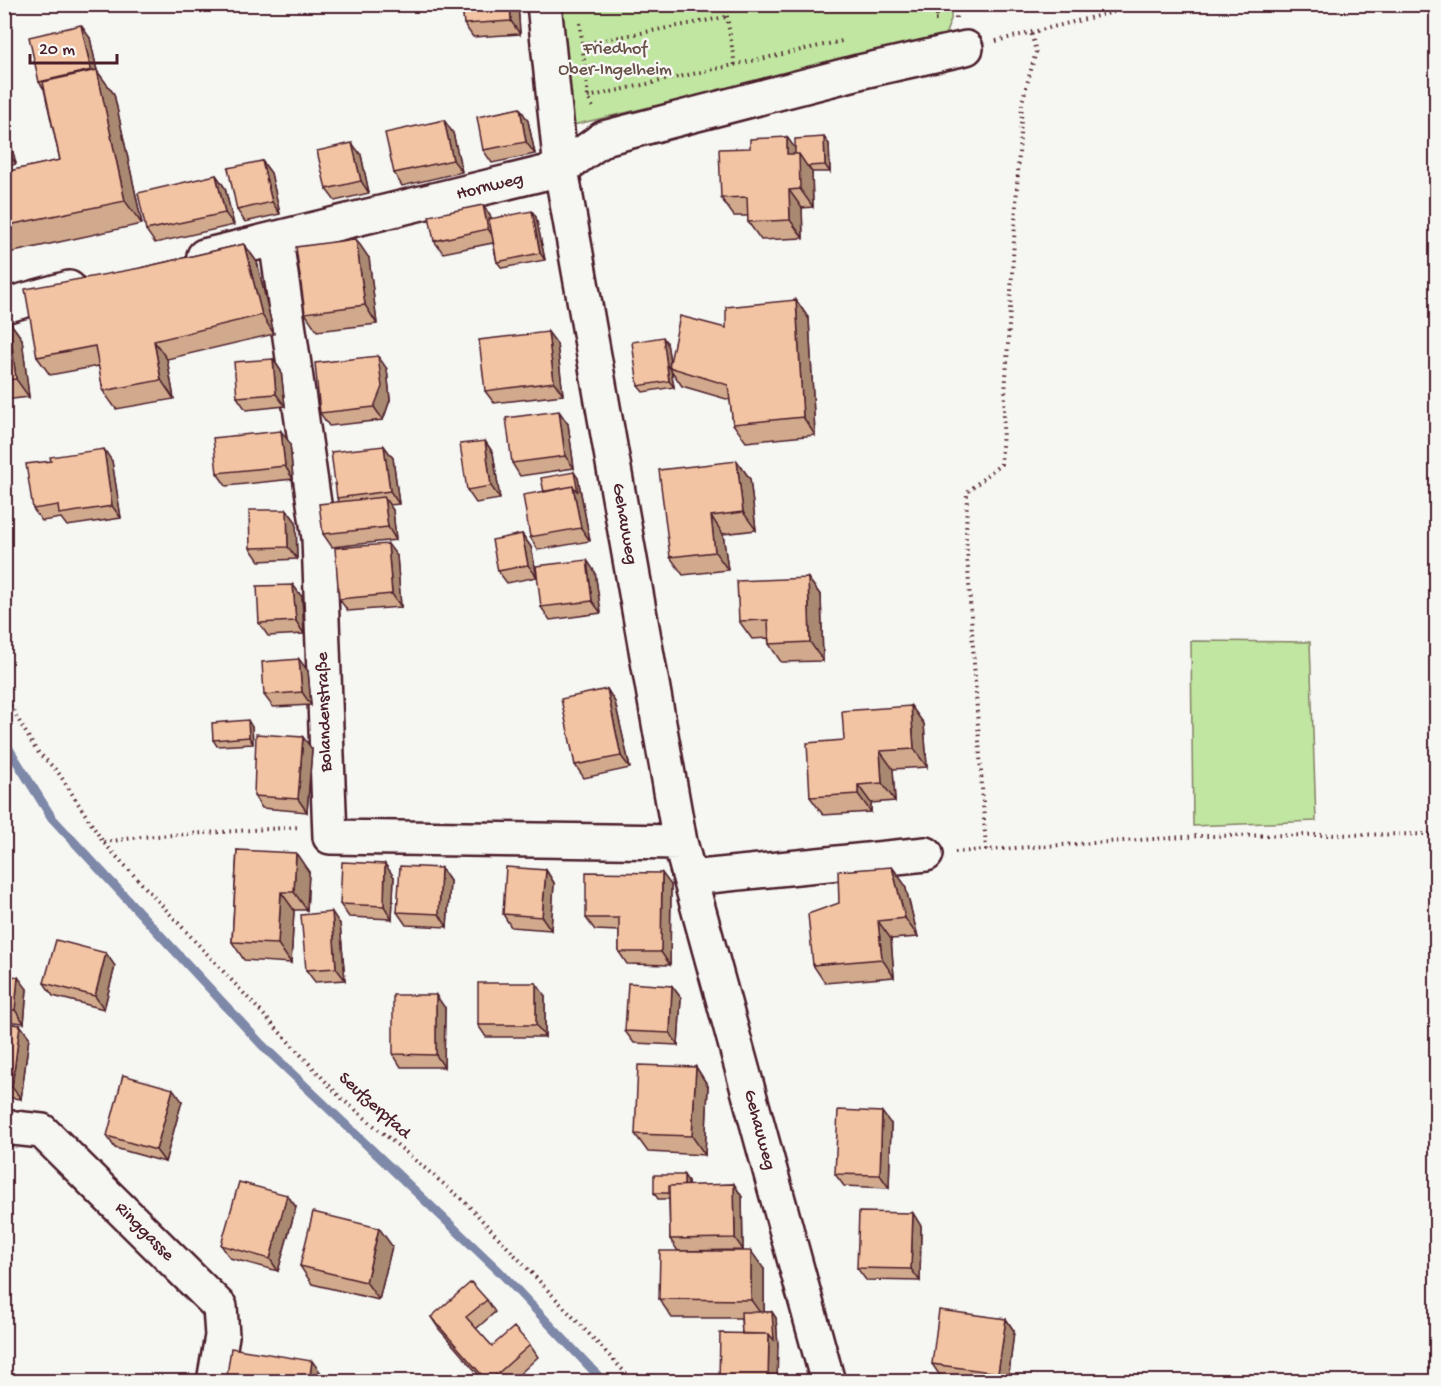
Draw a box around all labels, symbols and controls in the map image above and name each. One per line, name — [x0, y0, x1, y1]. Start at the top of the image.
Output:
scale bar — [30, 27, 117, 65]
park label: Friedhof Ober-Ingelheim — [558, 39, 672, 81]
text: 20 m — [39, 40, 75, 61]
street label: Hornweg — [454, 169, 526, 205]
street label: Gehauweg — [607, 482, 641, 566]
street label: Bolandenstraße — [312, 651, 338, 773]
street label: Seufzerpfad — [333, 1068, 416, 1145]
street label: Gehauweg — [738, 1088, 780, 1172]
street label: Ringgasse — [110, 1198, 178, 1266]

